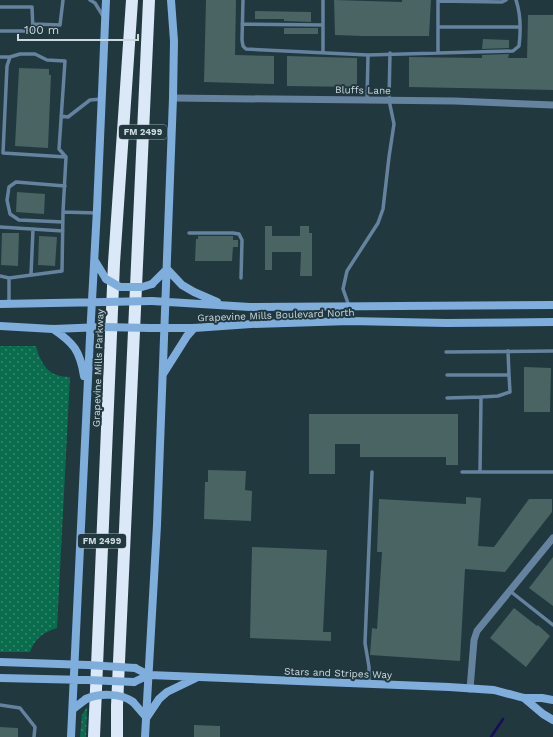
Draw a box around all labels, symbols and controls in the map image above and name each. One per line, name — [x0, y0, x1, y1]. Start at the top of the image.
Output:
scale bar — [18, 16, 138, 42]
text: 100 m — [24, 23, 59, 37]
street label: Bluffs Lane — [335, 84, 391, 96]
road number: FM 2499 — [119, 125, 167, 139]
street label: Grapevine Mills Boulevard North — [197, 307, 355, 323]
street label: Grapevine Mills Parkway — [90, 308, 106, 427]
road number: FM 2499 — [78, 534, 126, 548]
street label: Stars and Stripes Way — [284, 666, 393, 680]

